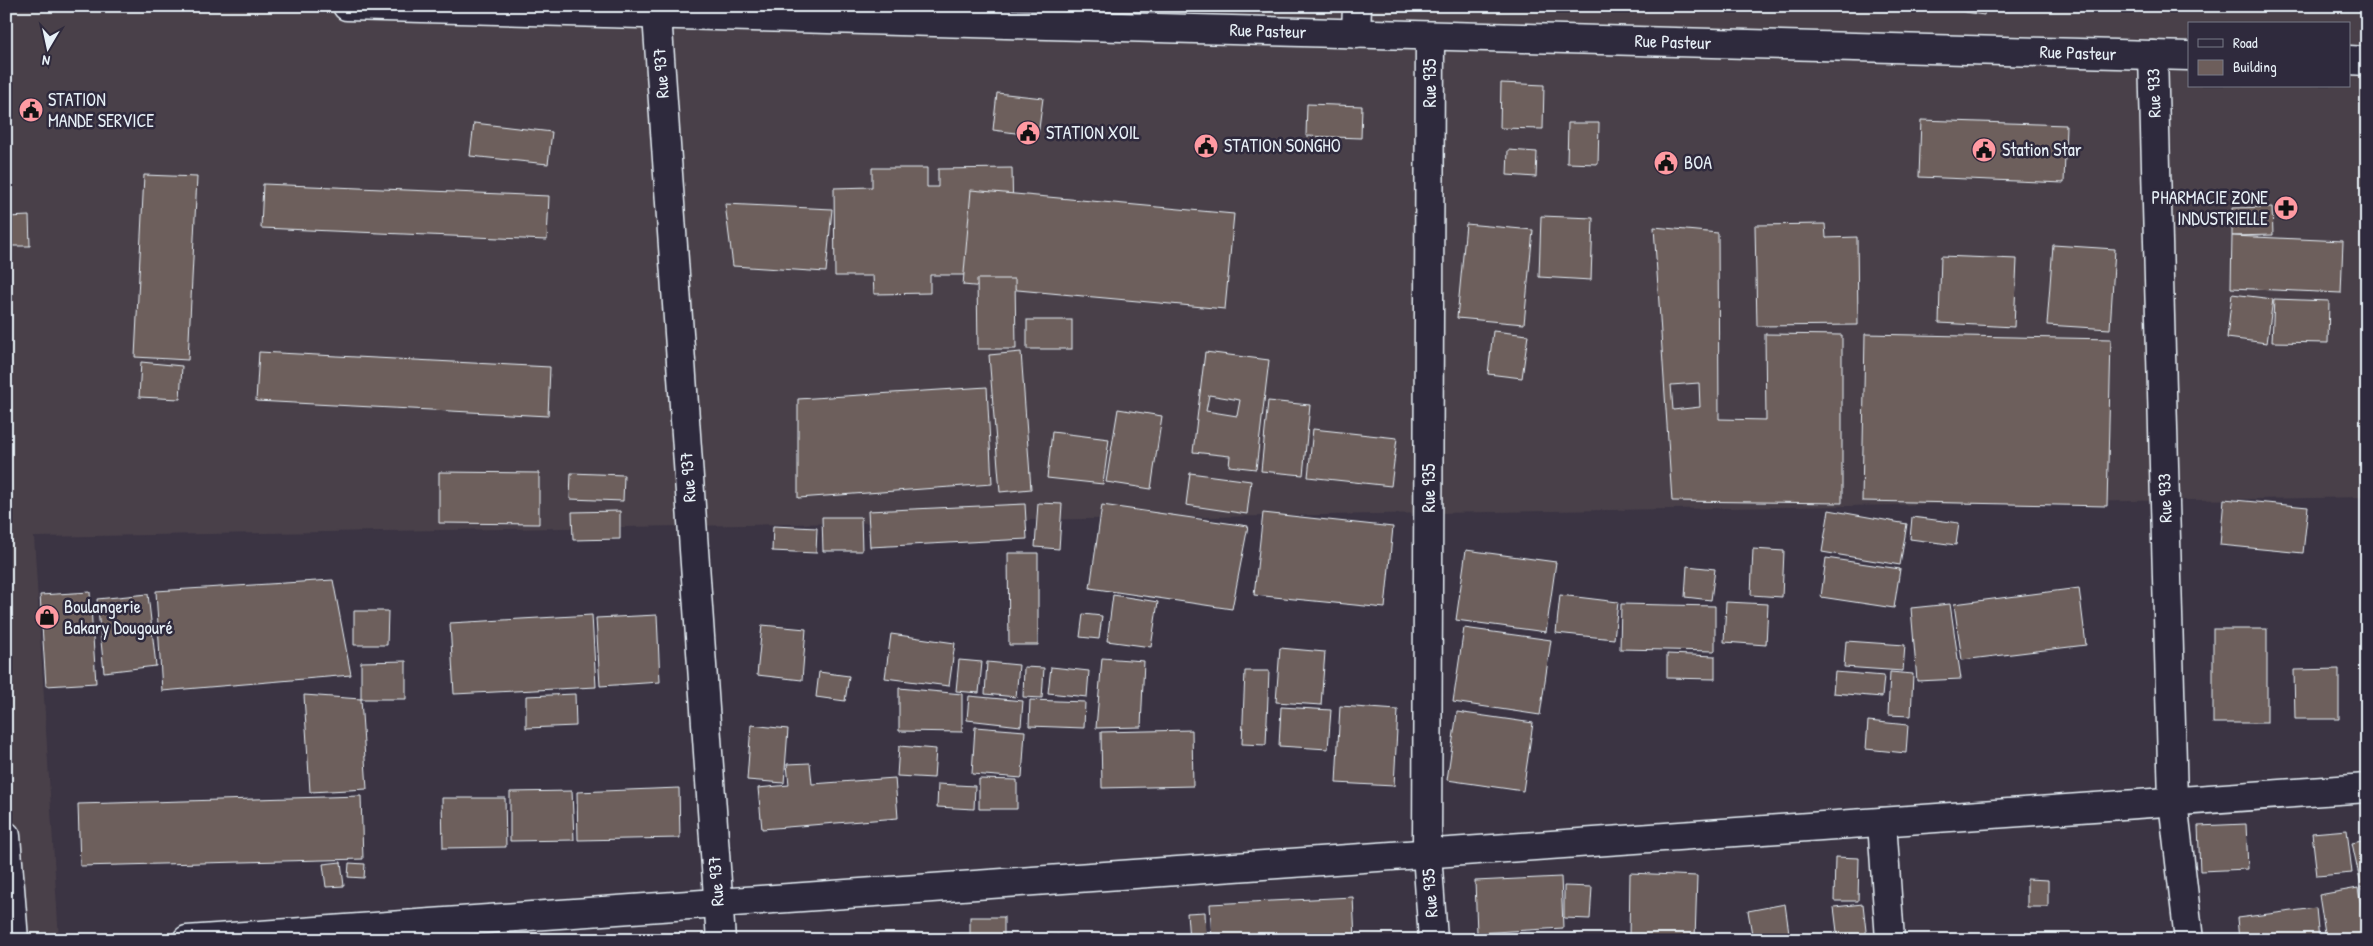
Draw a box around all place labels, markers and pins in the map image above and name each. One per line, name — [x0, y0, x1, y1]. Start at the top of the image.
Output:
place label: STATION MANDE SERVICE — [48, 87, 154, 133]
public building icon: STATION MANDE SERVICE — [18, 97, 44, 123]
public building icon: STATION XOIL — [1015, 120, 1041, 146]
place label: STATION XOIL — [1046, 120, 1140, 145]
public building icon: STATION SONGHO — [1193, 133, 1219, 159]
place label: STATION SONGHO — [1224, 133, 1341, 158]
public building icon: Station Star — [1971, 137, 1997, 163]
place label: Station Star — [2002, 137, 2082, 162]
public building icon: BOA — [1653, 150, 1679, 176]
place label: BOA — [1684, 150, 1712, 175]
place label: PHARMACIE ZONE INDUSTRIELLE — [2152, 185, 2268, 231]
pharmacy icon: PHARMACIE ZONE INDUSTRIELLE — [2273, 195, 2299, 221]
place label: Boulangerie Bakary Dougouré — [64, 594, 173, 640]
shop icon: Boulangerie Bakary Dougouré — [34, 604, 60, 630]

